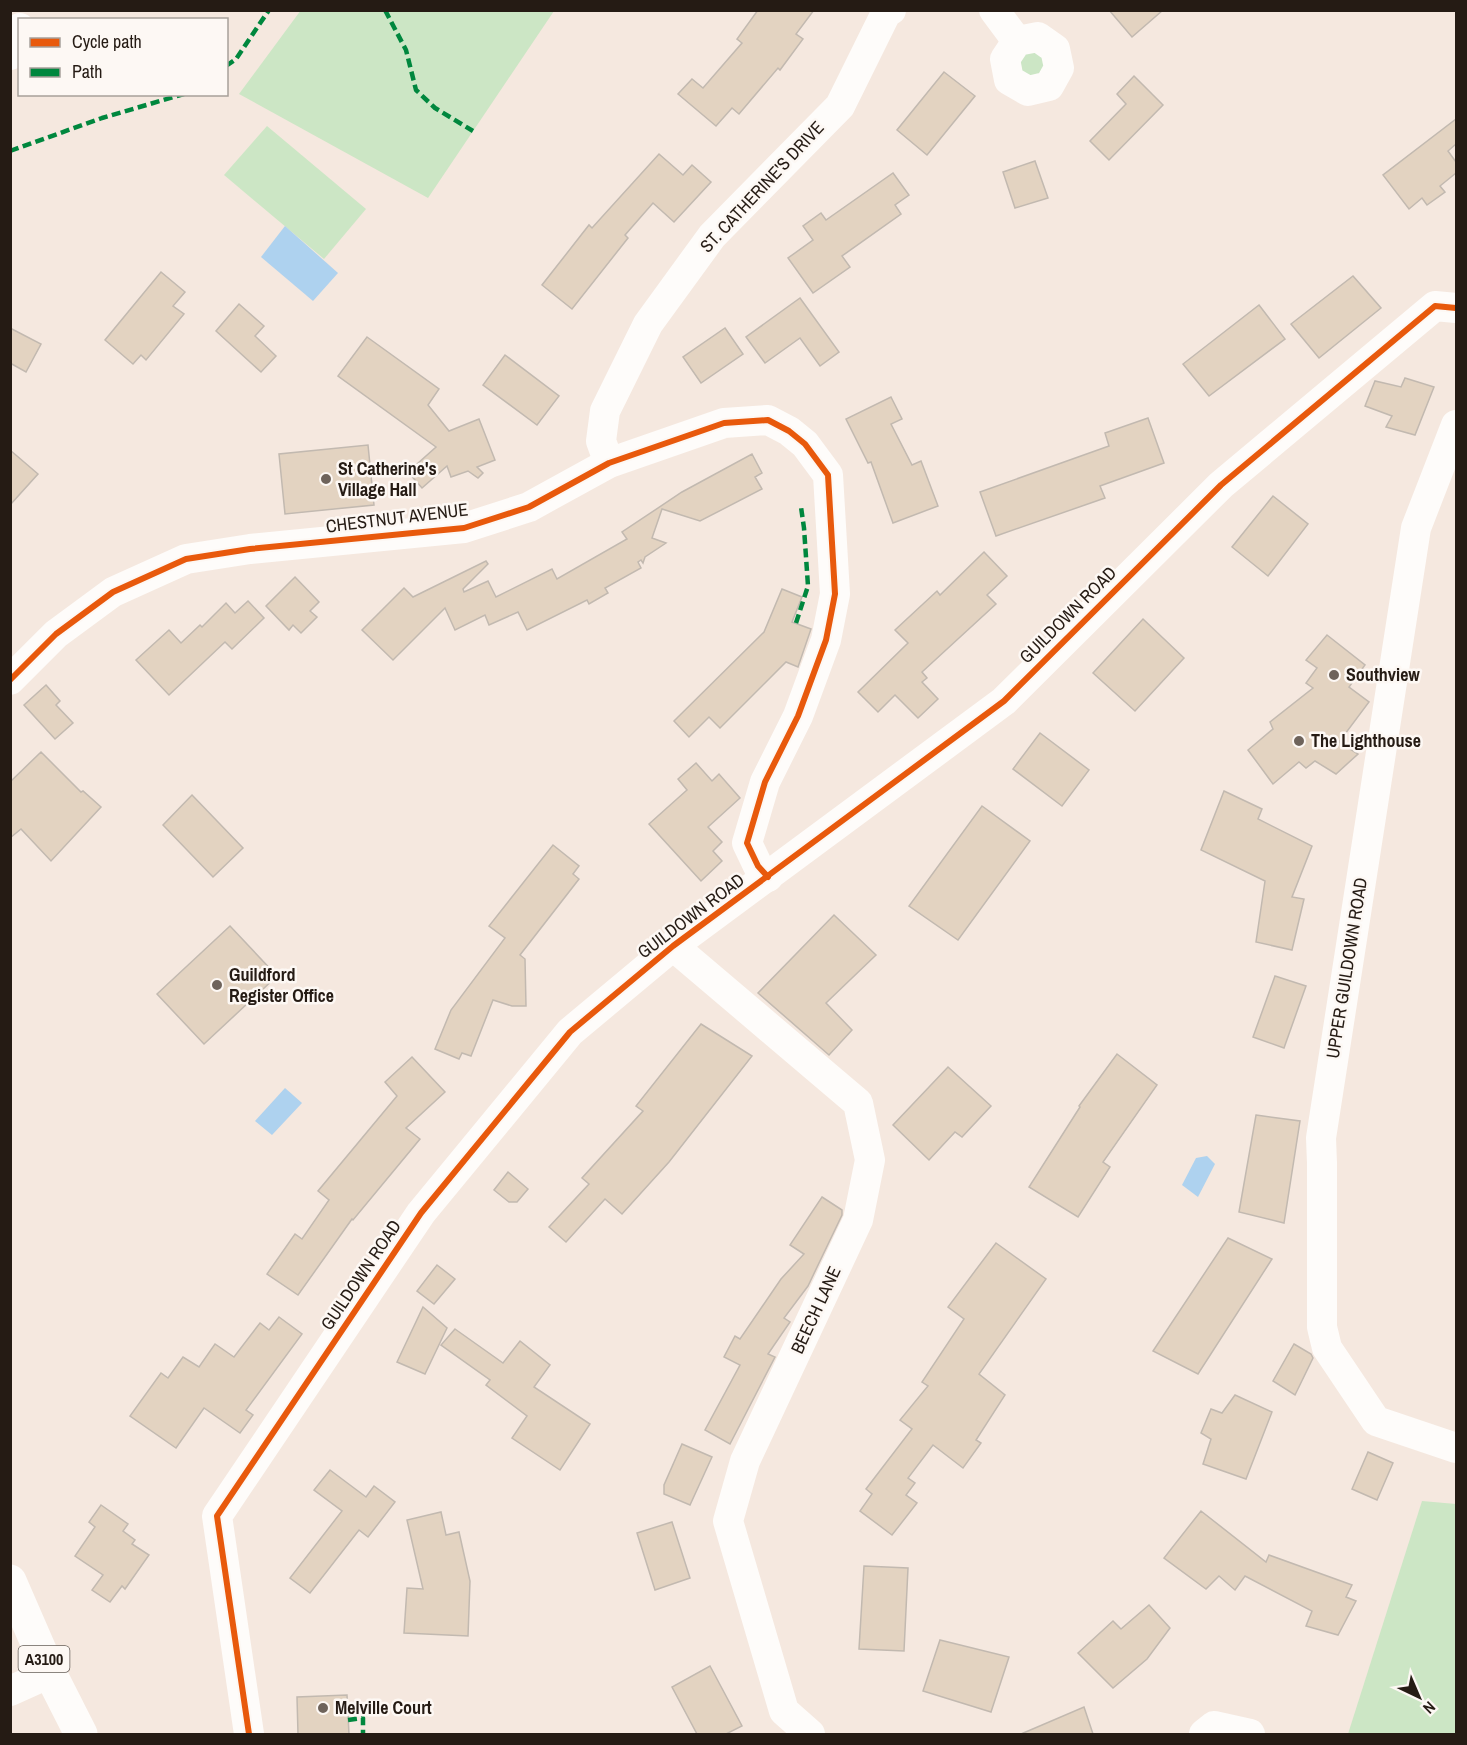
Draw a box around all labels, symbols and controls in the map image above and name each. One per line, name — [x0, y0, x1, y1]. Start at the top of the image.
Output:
legend — [18, 18, 228, 96]
text: Cycle path — [72, 29, 142, 54]
text: Path — [72, 59, 102, 84]
street label: ST. CATHERINE'S DRIVE — [694, 115, 829, 258]
place label: St Catherine's Village Hall — [338, 456, 437, 502]
marker: St Catherine's Village Hall — [319, 472, 333, 486]
street label: CHESTNUT AVENUE — [324, 496, 469, 539]
street label: GUILDOWN ROAD — [1014, 561, 1122, 669]
place label: Southview — [1346, 662, 1420, 687]
marker: Southview — [1327, 668, 1341, 682]
place label: The Lighthouse — [1311, 728, 1421, 753]
marker: The Lighthouse — [1292, 734, 1306, 748]
street label: GUILDOWN ROAD — [632, 867, 749, 964]
street label: UPPER GUILDOWN ROAD — [1320, 876, 1373, 1060]
place label: Guildford Register Office — [229, 962, 334, 1008]
marker: Guildford Register Office — [210, 978, 224, 992]
street label: GUILDOWN ROAD — [314, 1215, 407, 1335]
street label: BEECH LANE — [784, 1262, 847, 1357]
road number: A3100 — [18, 1646, 70, 1672]
north arrow — [1389, 1667, 1449, 1727]
place label: Melville Court — [335, 1695, 432, 1720]
text: N — [1418, 1697, 1440, 1719]
marker: Melville Court — [316, 1701, 330, 1715]

